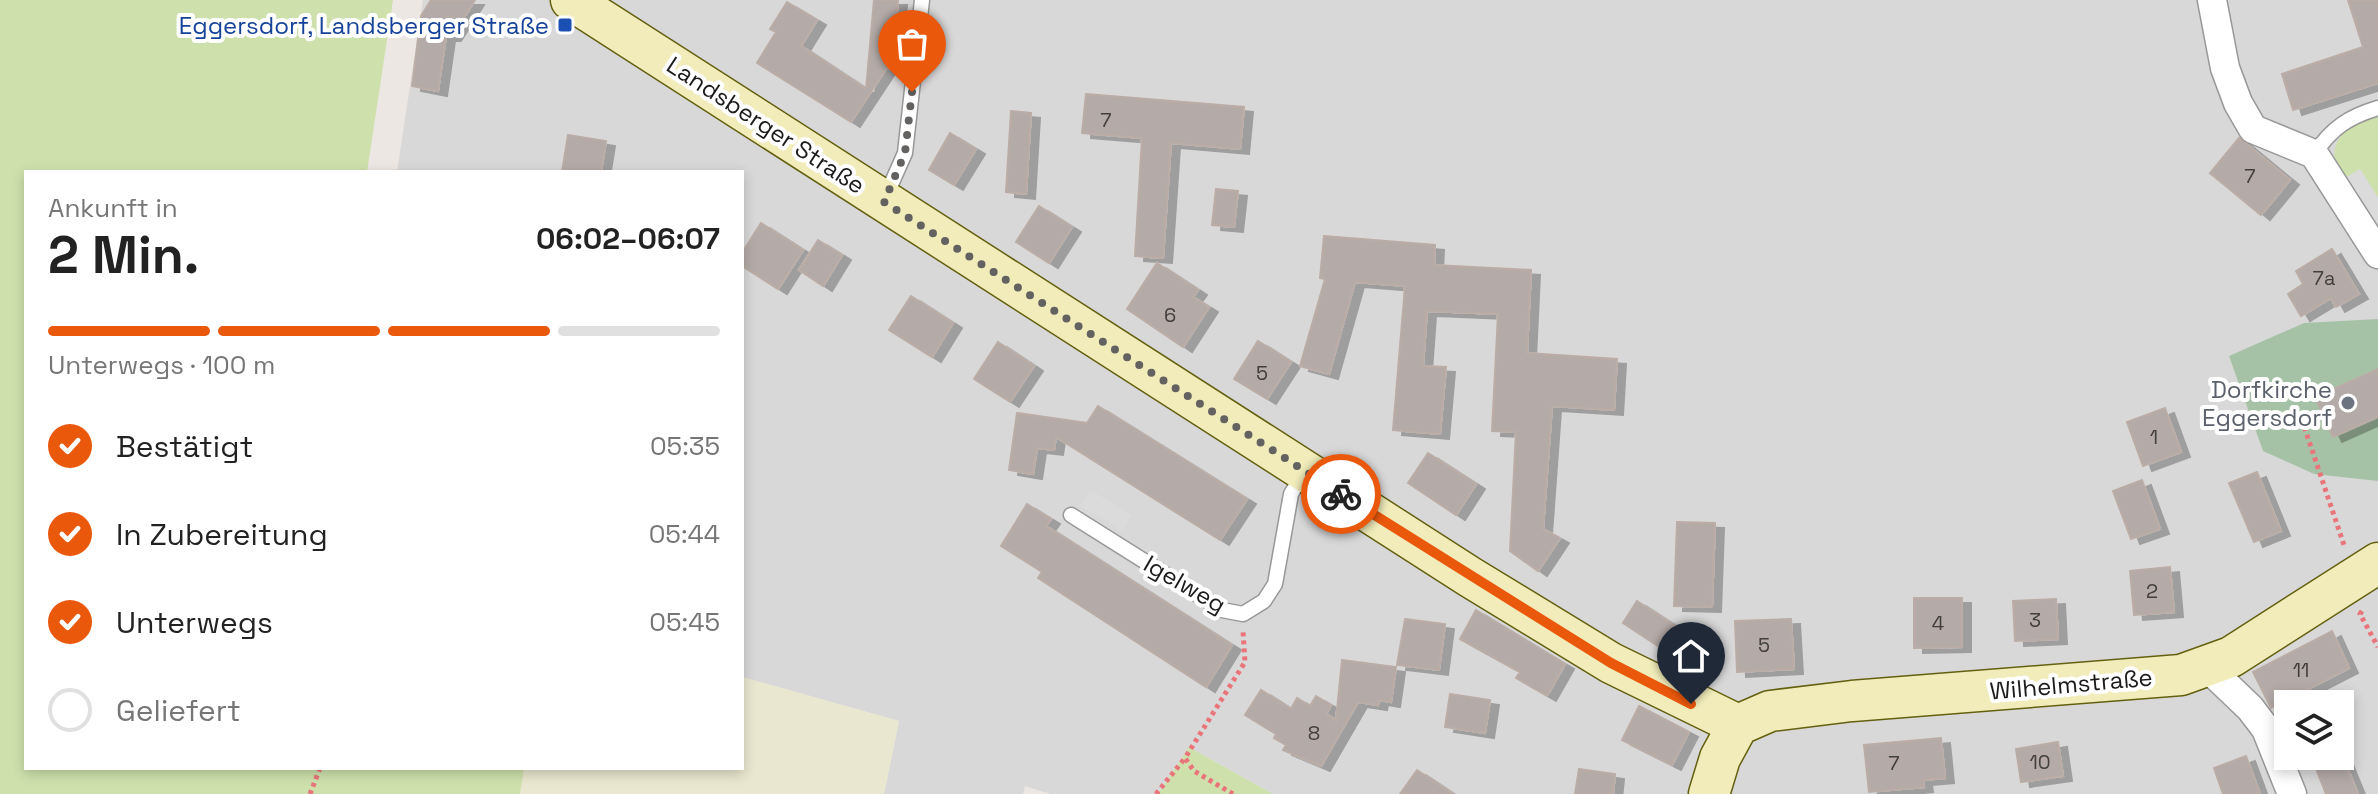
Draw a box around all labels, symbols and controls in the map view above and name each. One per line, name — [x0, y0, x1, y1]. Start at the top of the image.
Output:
place label: Eggersdorf, Landsberger Straße — [179, 10, 549, 41]
pin — [878, 10, 946, 92]
marker: Eggersdorf, Landsberger Straße — [556, 16, 574, 34]
icon: bag — [890, 22, 934, 66]
street label: Landsberger Straße — [661, 49, 871, 201]
house number: 7 — [1100, 107, 1112, 133]
house number: 7 — [2244, 163, 2256, 189]
text: Ankunft in — [48, 191, 178, 225]
text: 06:02–06:07 — [536, 219, 720, 258]
text: 2 Min. — [48, 222, 199, 288]
house number: 7a — [2313, 265, 2335, 291]
house number: 6 — [1164, 302, 1176, 328]
text: Unterwegs · 100 m — [48, 348, 275, 382]
house number: 5 — [1256, 360, 1268, 386]
place label: Dorfkirche Eggersdorf — [2202, 374, 2332, 433]
marker: Dorfkirche Eggersdorf — [2339, 394, 2357, 412]
icon: check — [48, 424, 92, 468]
house number: 1 — [2150, 424, 2158, 450]
text: Bestätigt — [116, 427, 253, 466]
text: 05:35 — [650, 429, 720, 463]
courier — [1301, 454, 1381, 534]
icon: bike — [1319, 472, 1363, 516]
icon: check — [48, 512, 92, 556]
text: In Zubereitung — [116, 515, 328, 554]
text: 05:44 — [649, 517, 720, 551]
street label: Igelweg — [1138, 548, 1232, 620]
house number: 2 — [2146, 578, 2158, 604]
icon: check — [48, 600, 92, 644]
text: Unterwegs — [116, 603, 273, 642]
text: 05:45 — [649, 605, 720, 639]
house number: 3 — [2029, 607, 2041, 633]
house number: 4 — [1932, 610, 1944, 636]
pin — [1657, 622, 1725, 704]
house number: 5 — [1758, 632, 1770, 658]
icon: home — [1669, 634, 1713, 678]
house number: 11 — [2293, 657, 2309, 683]
street label: Wilhelmstraße — [1988, 661, 2154, 707]
map controls — [2274, 690, 2354, 770]
button: layers — [2274, 690, 2354, 770]
text: Geliefert — [116, 691, 241, 730]
house number: 8 — [1308, 720, 1320, 746]
house number: 10 — [2029, 749, 2051, 775]
house number: 7 — [1888, 750, 1900, 776]

